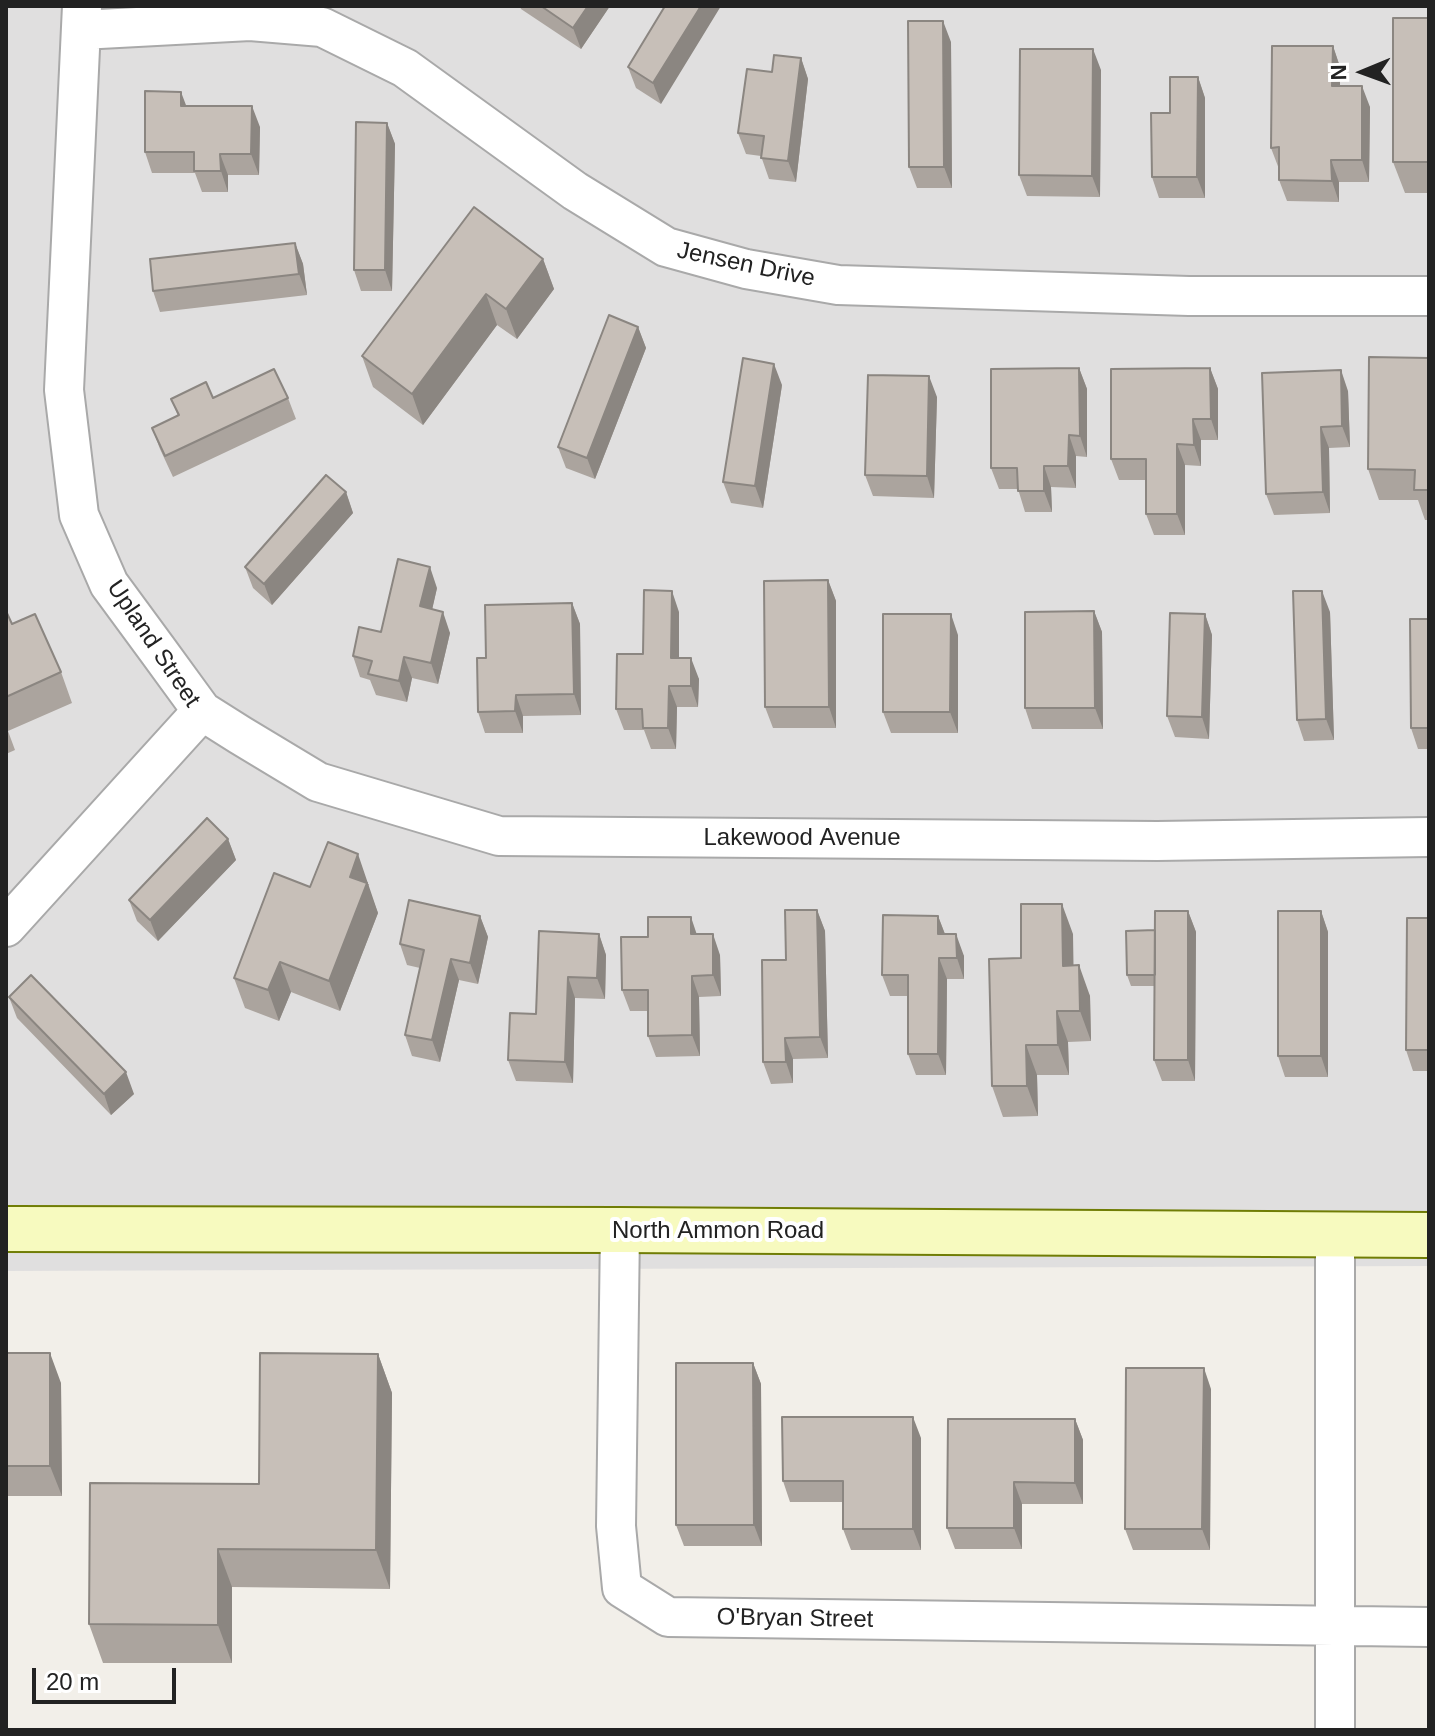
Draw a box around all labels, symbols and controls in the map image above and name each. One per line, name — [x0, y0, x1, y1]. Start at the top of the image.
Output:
north arrow — [1323, 32, 1403, 112]
text: N — [1326, 64, 1351, 81]
street label: Jensen Drive — [675, 236, 817, 294]
street label: Upland Street — [100, 575, 206, 713]
street label: Lakewood Avenue — [703, 824, 901, 852]
street label: North Ammon Road — [612, 1217, 824, 1245]
street label: O'Bryan Street — [716, 1603, 874, 1635]
scale bar — [36, 1652, 180, 1702]
text: 20 m — [46, 1668, 99, 1695]

